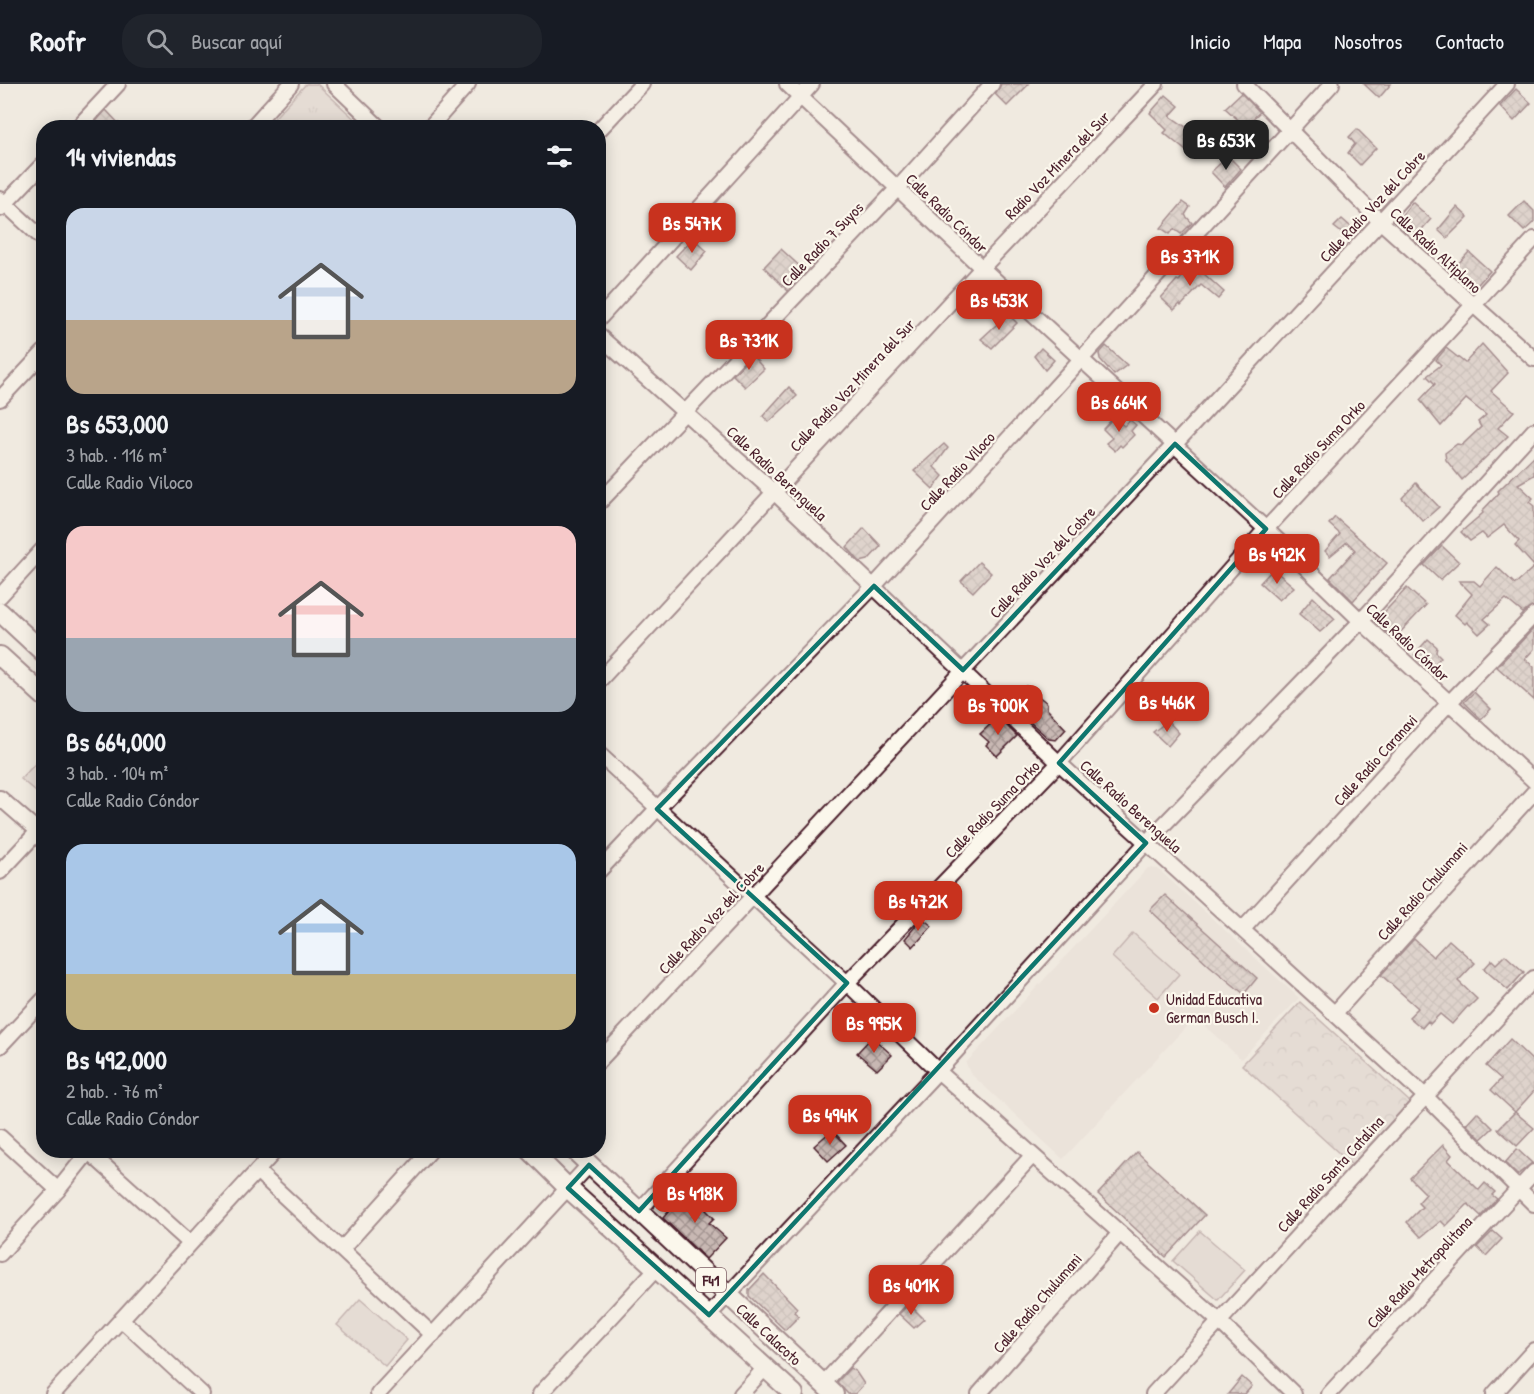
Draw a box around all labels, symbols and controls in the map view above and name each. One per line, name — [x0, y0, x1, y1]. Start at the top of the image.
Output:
search box — [122, 14, 542, 68]
text: Roofr — [30, 22, 86, 60]
icon: search — [143, 25, 176, 58]
text: Buscar aquí — [191, 26, 283, 56]
text: Inicio — [1190, 27, 1230, 56]
text: Mapa — [1263, 27, 1301, 56]
text: Nosotros — [1334, 27, 1402, 56]
text: Contacto — [1435, 27, 1504, 56]
street label: Radio Voz Minera del Sur — [1000, 106, 1114, 224]
pin: Bs 653K — [1171, 120, 1281, 171]
text: Bs 653K — [1197, 126, 1255, 153]
text: 14 viviendas — [66, 139, 176, 174]
icon: filters — [543, 140, 576, 173]
street label: Calle Radio Voz del Cobre — [1314, 145, 1430, 267]
street label: Calle Radio Cóndor — [901, 168, 993, 258]
street label: Calle Radio 7 Suyos — [776, 197, 868, 291]
street label: Calle Radio Altiplano — [1385, 202, 1487, 299]
pin: Bs 547K — [637, 203, 747, 254]
text: Bs 547K — [663, 209, 721, 236]
pin: Bs 371K — [1135, 236, 1245, 287]
text: Bs 371K — [1160, 242, 1220, 269]
icon: home — [267, 247, 375, 355]
pin: Bs 453K — [944, 280, 1054, 331]
text: Bs 453K — [970, 286, 1028, 313]
street label: Calle Radio Voz Minera del Sur — [784, 314, 920, 456]
pin: Bs 731K — [694, 320, 804, 371]
text: Bs 731K — [719, 326, 779, 353]
pin: Bs 664K — [1064, 382, 1174, 433]
text: Bs 664K — [1091, 388, 1147, 415]
street label: Calle Radio Suma Orko — [1266, 394, 1370, 503]
text: Bs 653,000 — [66, 406, 168, 441]
street label: Calle Radio Berenguela — [722, 421, 832, 525]
street label: Calle Radio Viloco — [914, 426, 1000, 516]
text: 3 hab. · 116 m² — [66, 441, 167, 468]
text: Calle Radio Viloco — [66, 468, 193, 495]
street label: Calle Radio Voz del Cobre — [984, 501, 1100, 623]
pin: Bs 492K — [1222, 534, 1332, 585]
text: Bs 492K — [1248, 540, 1306, 567]
icon: home — [267, 565, 375, 673]
street label: Calle Radio Cóndor — [1361, 598, 1455, 686]
pin: Bs 446K — [1112, 682, 1222, 733]
pin: Bs 700K — [943, 685, 1053, 736]
text: Bs 446K — [1139, 688, 1195, 715]
text: Bs 700K — [968, 691, 1028, 718]
street label: Calle Radio Caranavi — [1328, 709, 1422, 811]
text: Bs 664,000 — [66, 724, 166, 759]
street label: Calle Radio Berenguela — [1075, 754, 1187, 858]
street label: Calle Radio Suma Orko — [940, 755, 1045, 863]
text: 3 hab. · 104 m² — [66, 759, 168, 786]
text: Calle Radio Cóndor — [66, 786, 199, 813]
street label: Calle Radio Chulumani — [1372, 837, 1472, 945]
street label: Calle Radio Voz del Cobre — [653, 857, 769, 979]
pin: Bs 472K — [863, 881, 973, 932]
icon: home — [267, 883, 375, 991]
text: Bs 472K — [888, 887, 948, 914]
place label: Unidad Educativa German Busch I. — [1166, 988, 1262, 1028]
marker: Unidad Educativa German Busch I. — [1147, 1001, 1161, 1015]
pin: Bs 995K — [819, 1003, 929, 1054]
text: Bs 995K — [846, 1009, 902, 1036]
text: Bs 492,000 — [66, 1042, 167, 1077]
text: 2 hab. · 76 m² — [66, 1077, 163, 1104]
pin: Bs 494K — [775, 1095, 885, 1146]
text: Bs 494K — [802, 1101, 858, 1128]
text: Calle Radio Cóndor — [66, 1104, 199, 1131]
street label: Calle Radio Santa Catalina — [1272, 1111, 1388, 1237]
pin: Bs 418K — [640, 1173, 750, 1224]
text: Bs 418K — [667, 1179, 723, 1206]
street label: Calle Radio Metropolitana — [1361, 1211, 1477, 1333]
street label: Calle Radio Chulumani — [987, 1248, 1087, 1358]
pin: Bs 401K — [856, 1265, 966, 1316]
road number: F41 — [696, 1268, 726, 1292]
text: Bs 401K — [883, 1271, 939, 1298]
street label: Calle Calacoto — [731, 1298, 807, 1370]

